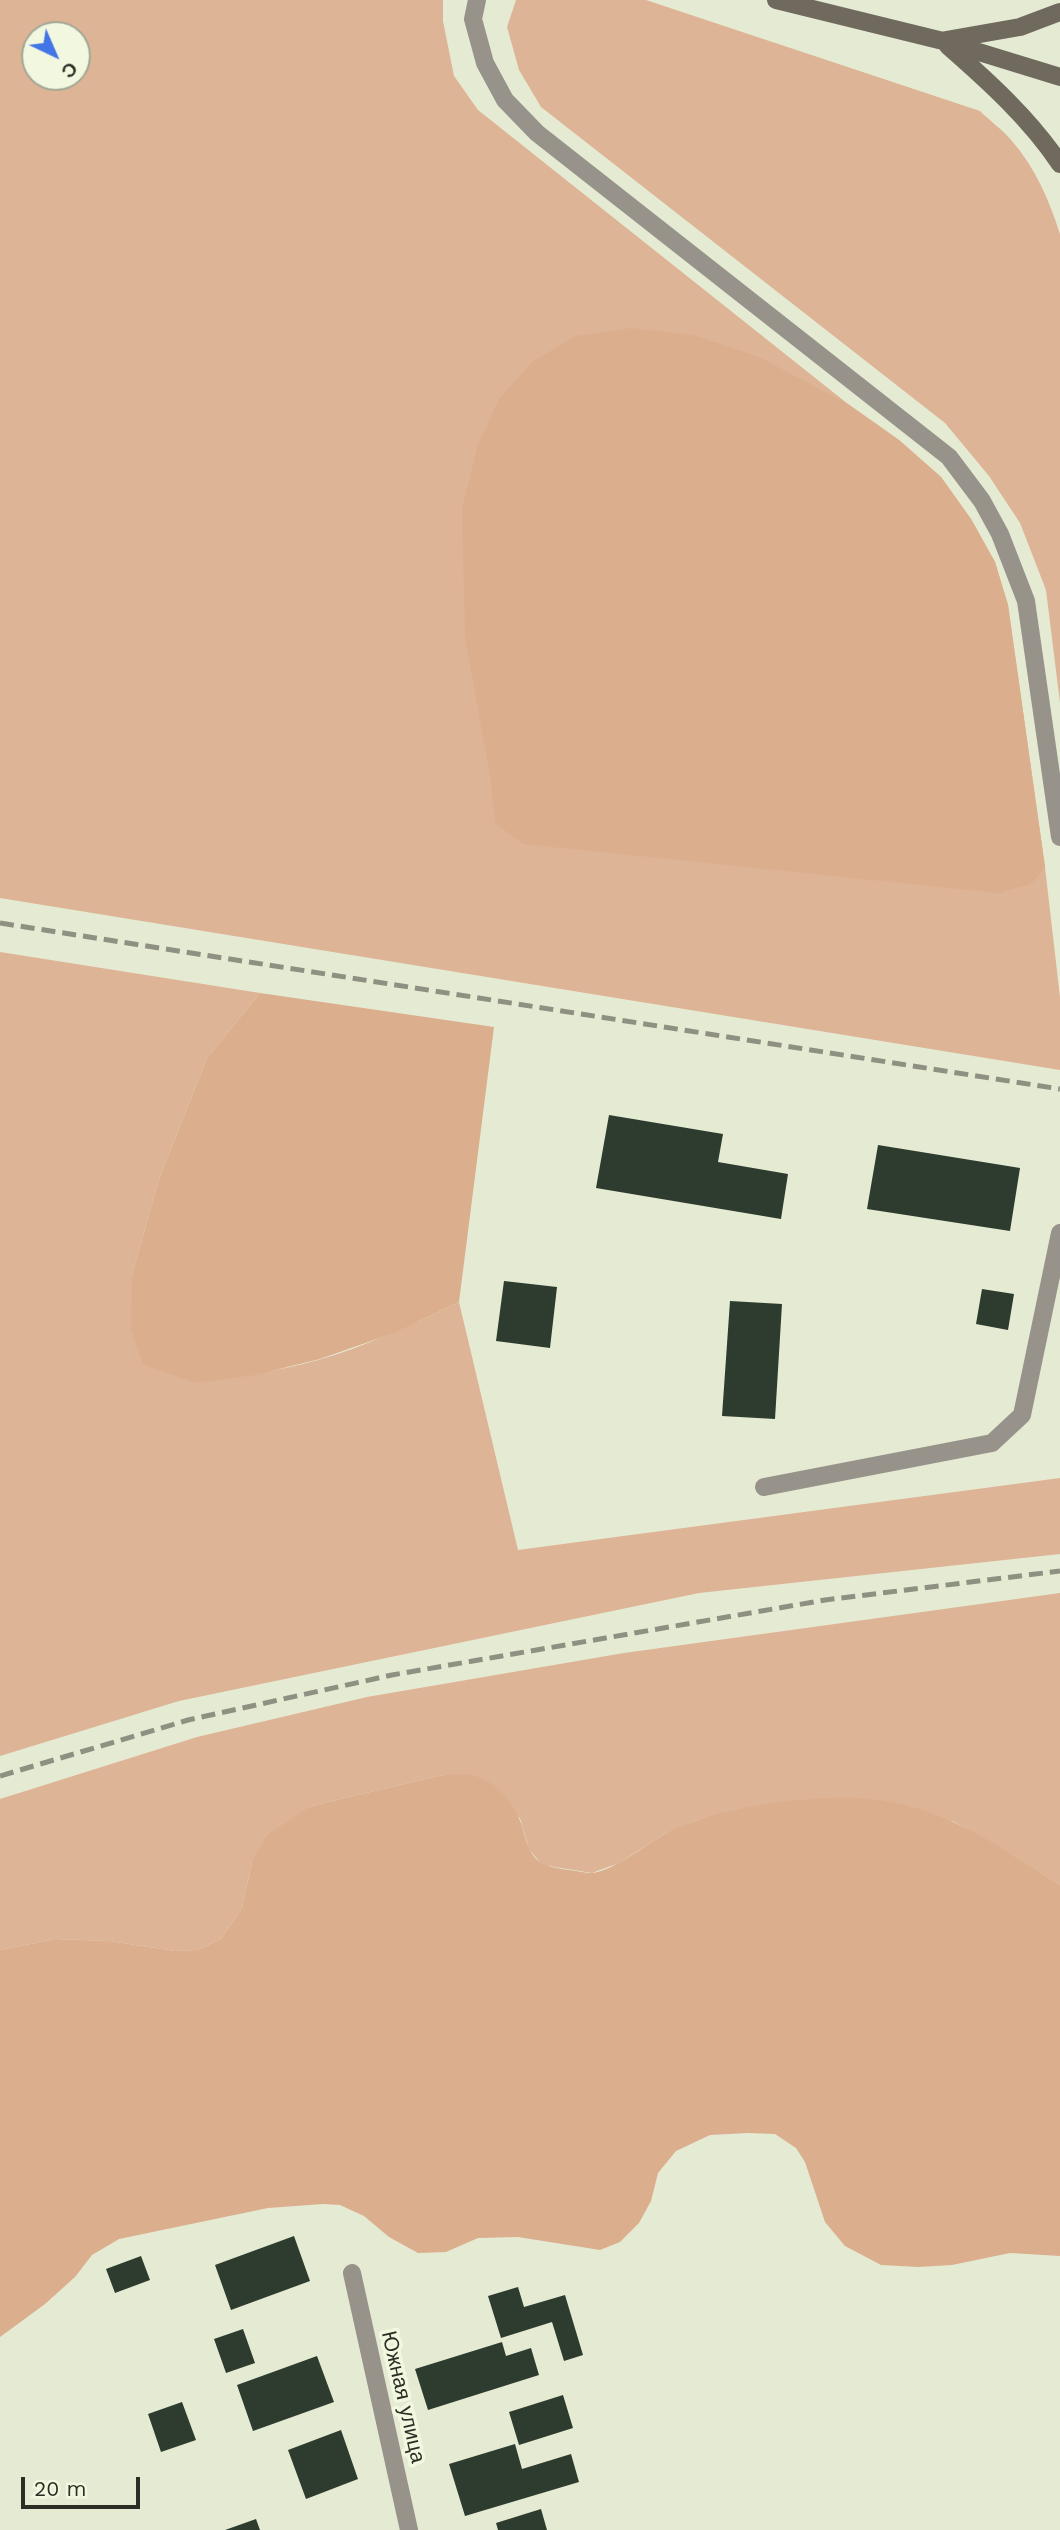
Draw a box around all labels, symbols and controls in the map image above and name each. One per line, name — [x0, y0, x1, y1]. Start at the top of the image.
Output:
north arrow — [21, 21, 91, 91]
text: С — [57, 57, 82, 83]
street label: Южная улица — [376, 2328, 430, 2466]
scale bar — [24, 2464, 144, 2508]
text: 20 m — [34, 2476, 86, 2501]

